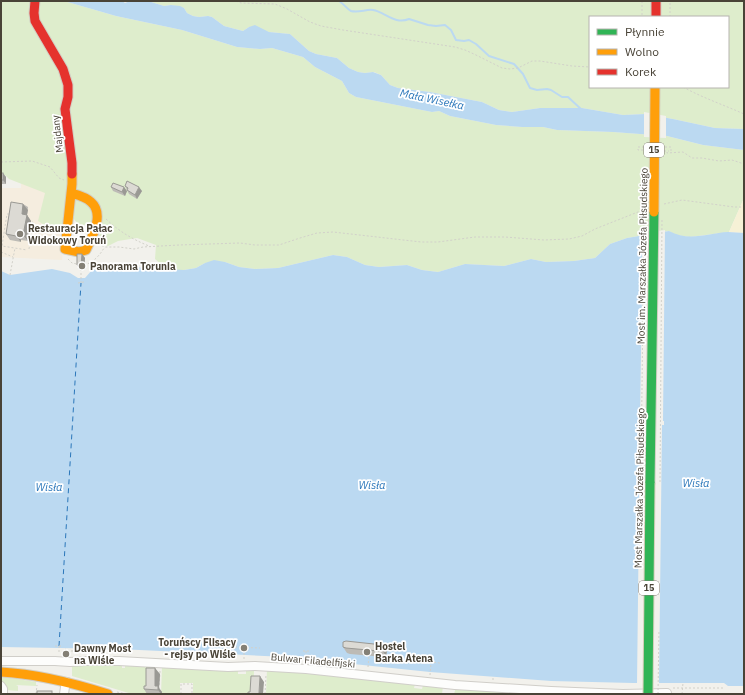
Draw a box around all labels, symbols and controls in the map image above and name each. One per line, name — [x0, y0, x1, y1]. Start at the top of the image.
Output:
legend — [589, 16, 729, 88]
text: Płynnie — [625, 24, 665, 39]
text: Wolno — [625, 44, 659, 59]
text: Korek — [625, 64, 657, 79]
water label: Mała Wisełka — [399, 85, 465, 113]
street label: Majdany — [49, 114, 66, 153]
road number: 15 — [644, 143, 664, 157]
street label: Most im. Marszałka Józefa Piłsudskiego — [634, 167, 651, 344]
place label: Restauracja Pałac Widokowy Toruń — [28, 222, 112, 247]
marker: Restauracja Pałac Widokowy Toruń — [15, 229, 25, 239]
place label: Panorama Torunia — [90, 260, 176, 273]
marker: Panorama Torunia — [77, 261, 87, 271]
street label: Most Marszałka Józefa Piłsudskiego — [632, 407, 647, 568]
water label: Wisła — [683, 476, 709, 490]
water label: Wisła — [359, 478, 385, 492]
water label: Wisła — [36, 480, 62, 494]
road number: 15 — [639, 581, 659, 595]
place label: Toruńscy Flisacy - rejsy po Wiśle — [158, 636, 237, 661]
place label: Hostel Barka Atena — [375, 640, 433, 665]
place label: Dawny Most na Wiśle — [74, 642, 131, 667]
marker: Toruńscy Flisacy - rejsy po Wiśle — [239, 643, 249, 653]
marker: Hostel Barka Atena — [362, 647, 372, 657]
marker: Dawny Most na Wiśle — [61, 649, 71, 659]
street label: Bulwar Filadelfijski — [270, 650, 356, 671]

